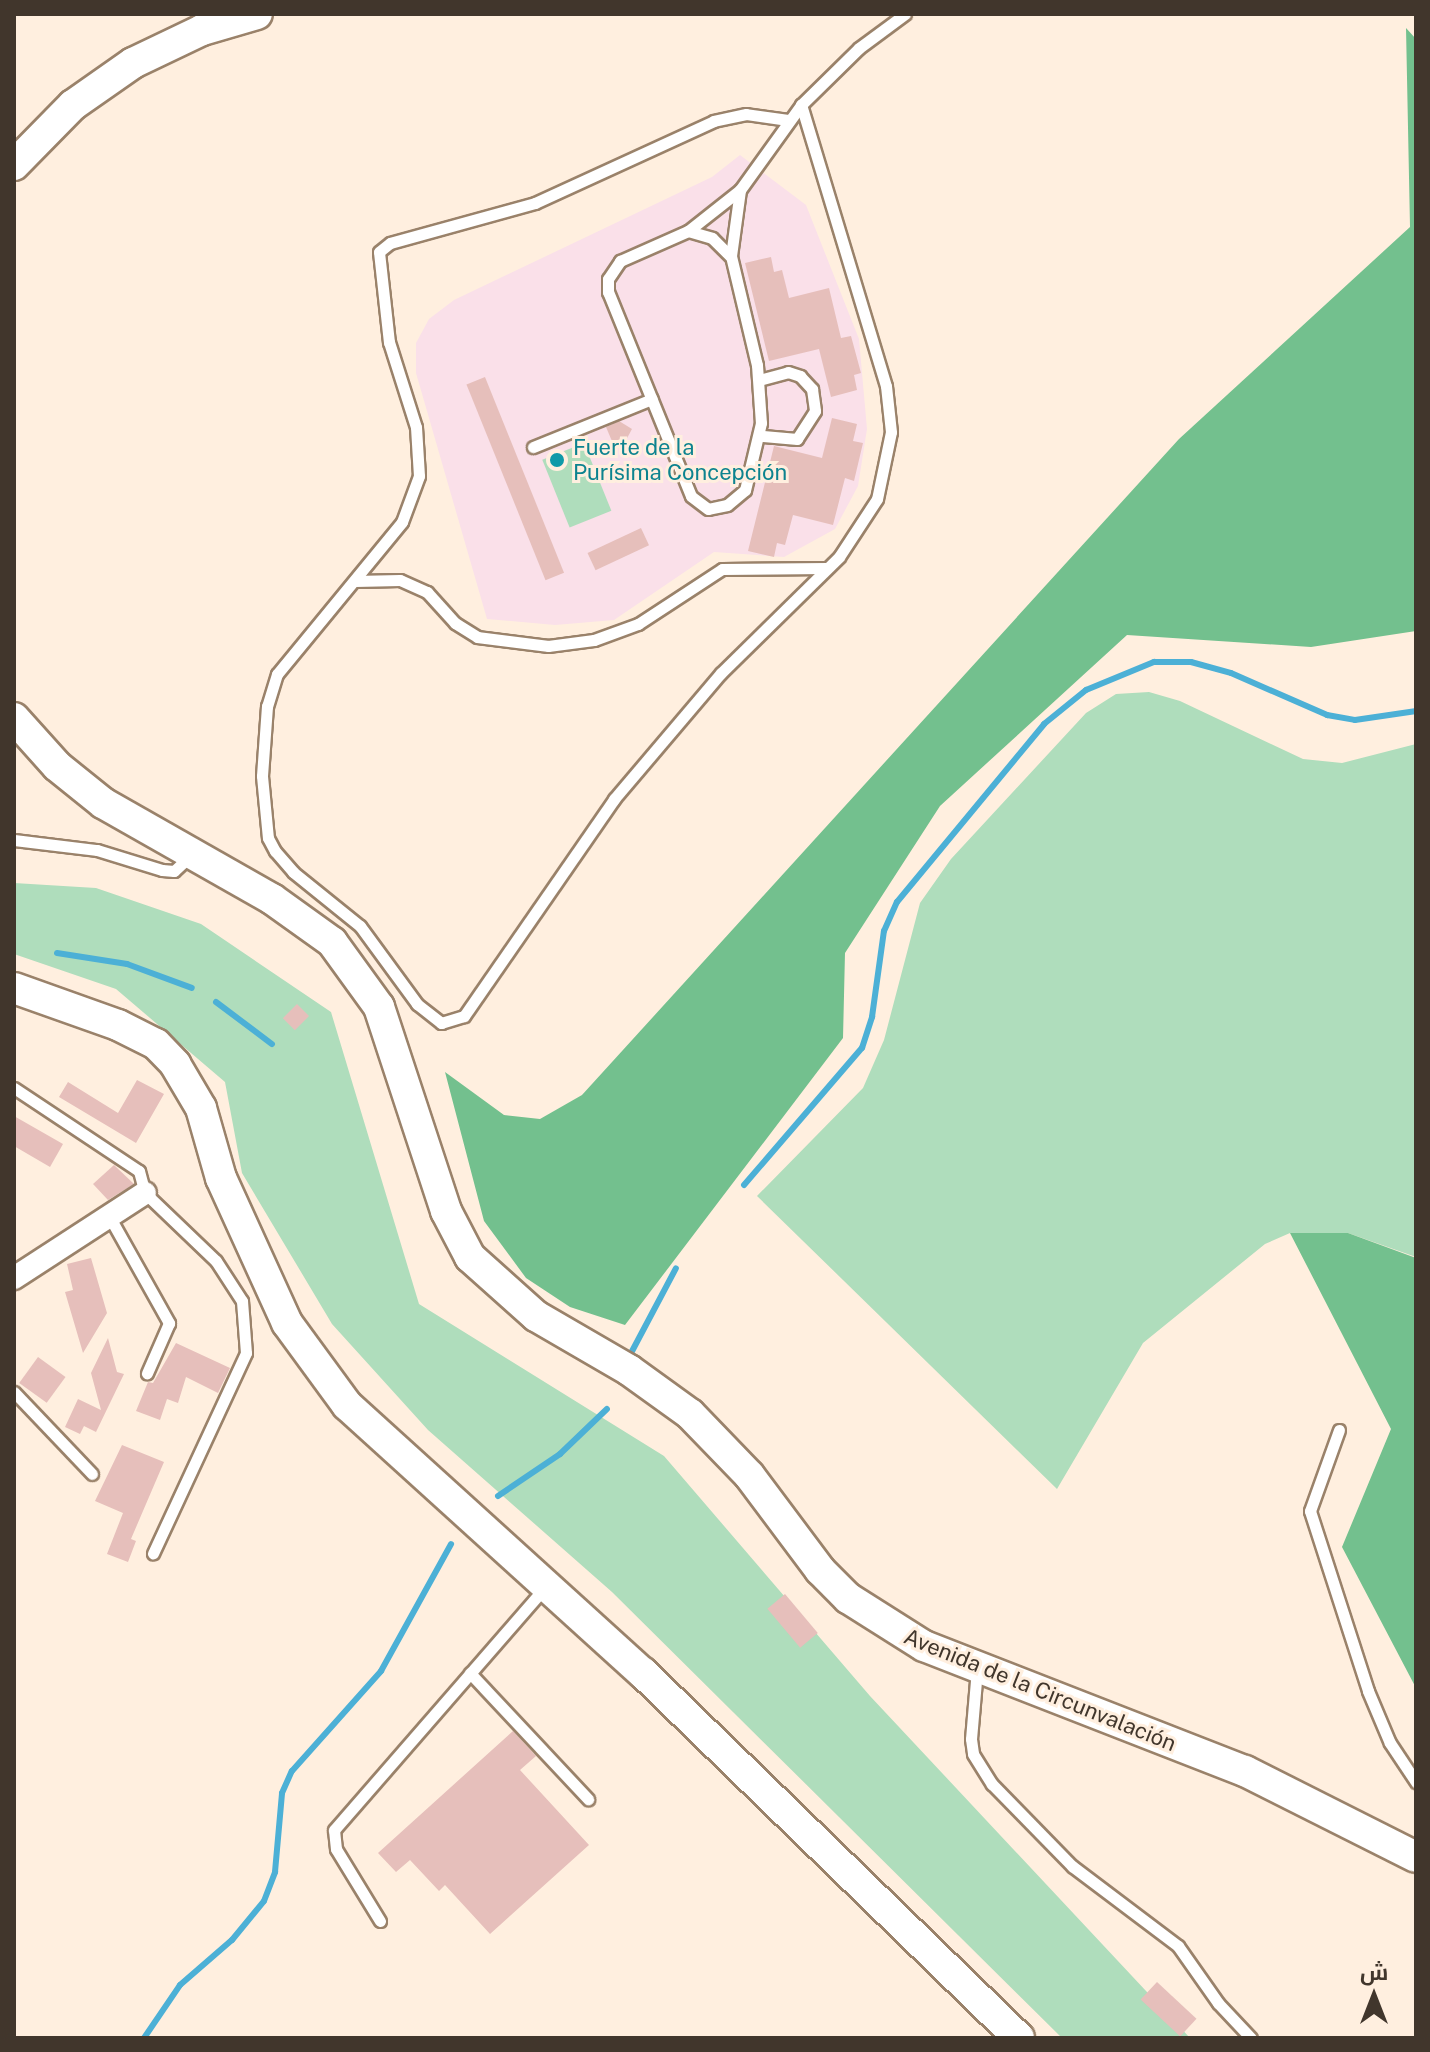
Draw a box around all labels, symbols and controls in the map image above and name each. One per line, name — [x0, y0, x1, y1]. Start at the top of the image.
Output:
place label: Fuerte de la Purísima Concepción — [573, 434, 787, 486]
marker: Fuerte de la Purísima Concepción — [548, 451, 566, 469]
street label: Avenida de la Circunvalación — [900, 1623, 1180, 1757]
north arrow — [1334, 1956, 1414, 2036]
text: ش — [1360, 1959, 1388, 1985]

